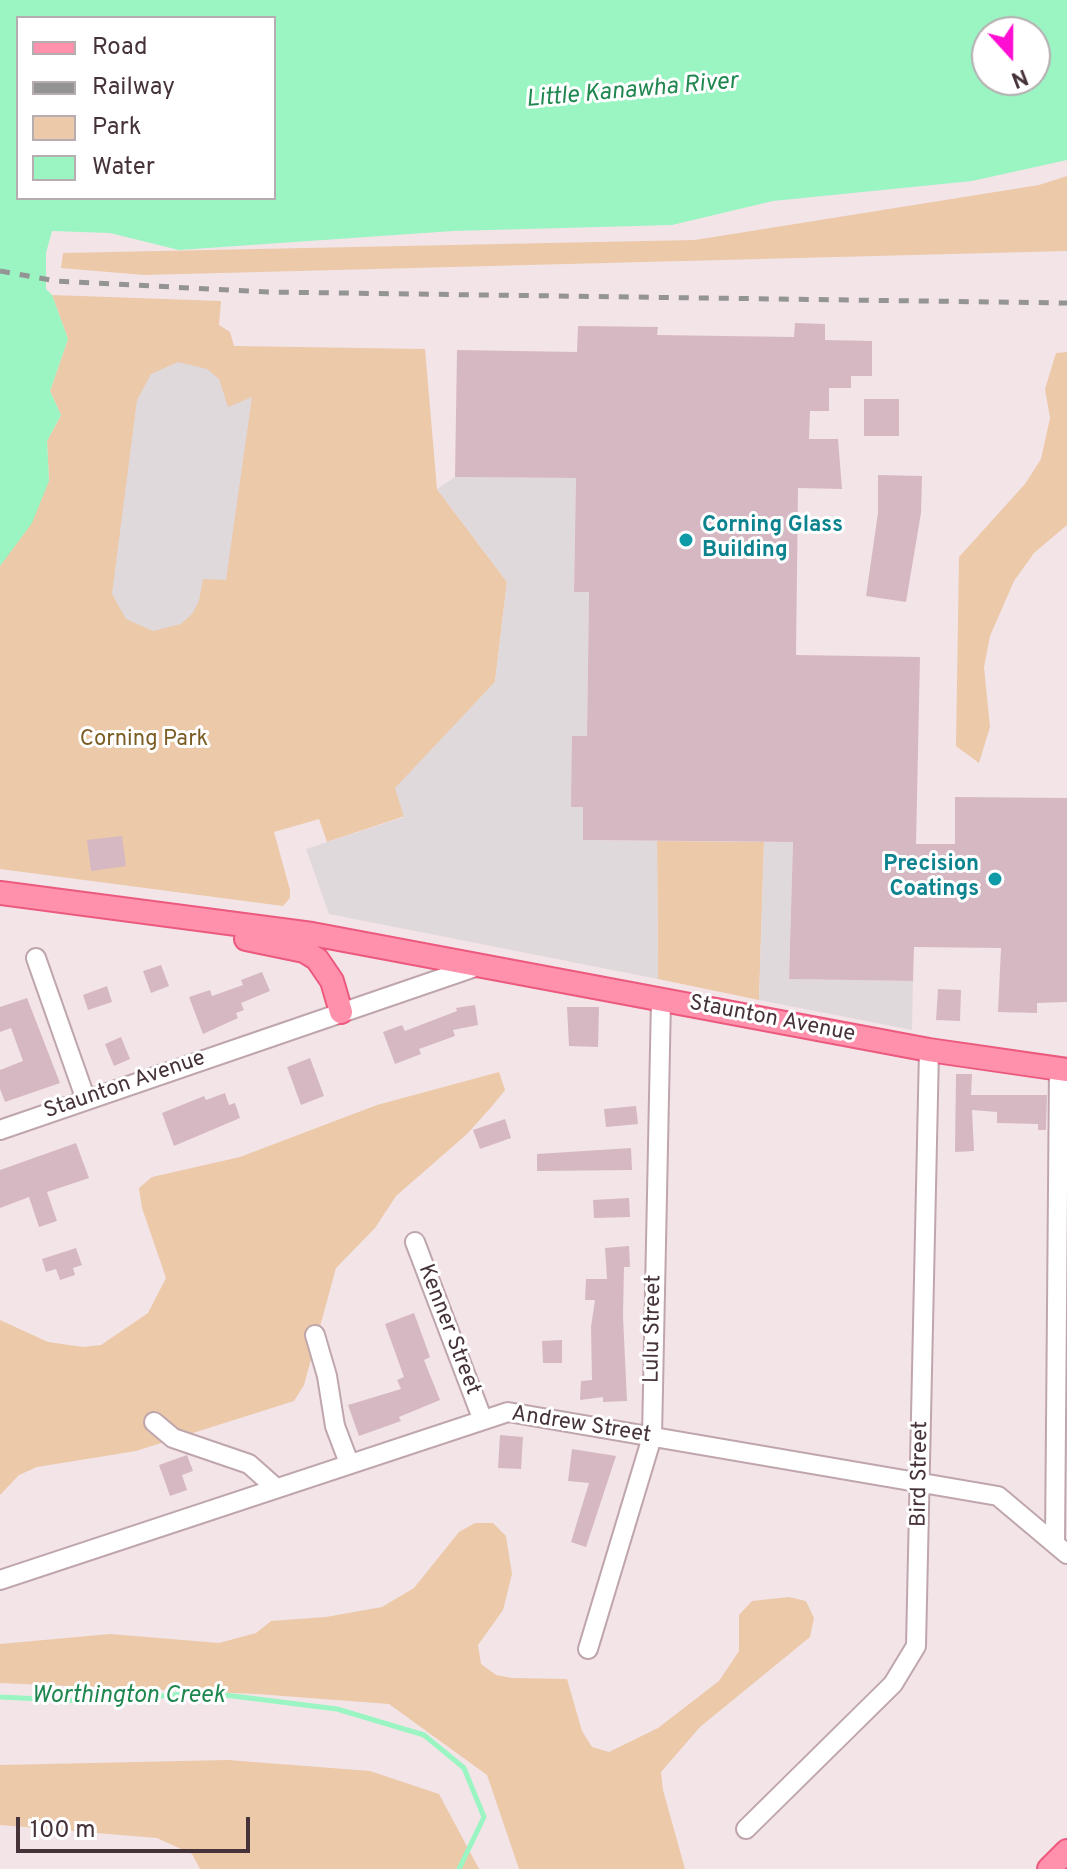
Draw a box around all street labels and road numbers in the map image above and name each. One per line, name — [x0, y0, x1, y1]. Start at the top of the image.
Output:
street label: Staunton Avenue — [687, 991, 857, 1049]
street label: Staunton Avenue — [41, 1046, 209, 1126]
street label: Kenner Street — [411, 1261, 485, 1399]
street label: Lulu Street — [640, 1274, 668, 1384]
street label: Andrew Street — [509, 1402, 653, 1450]
street label: Bird Street — [907, 1421, 935, 1527]

